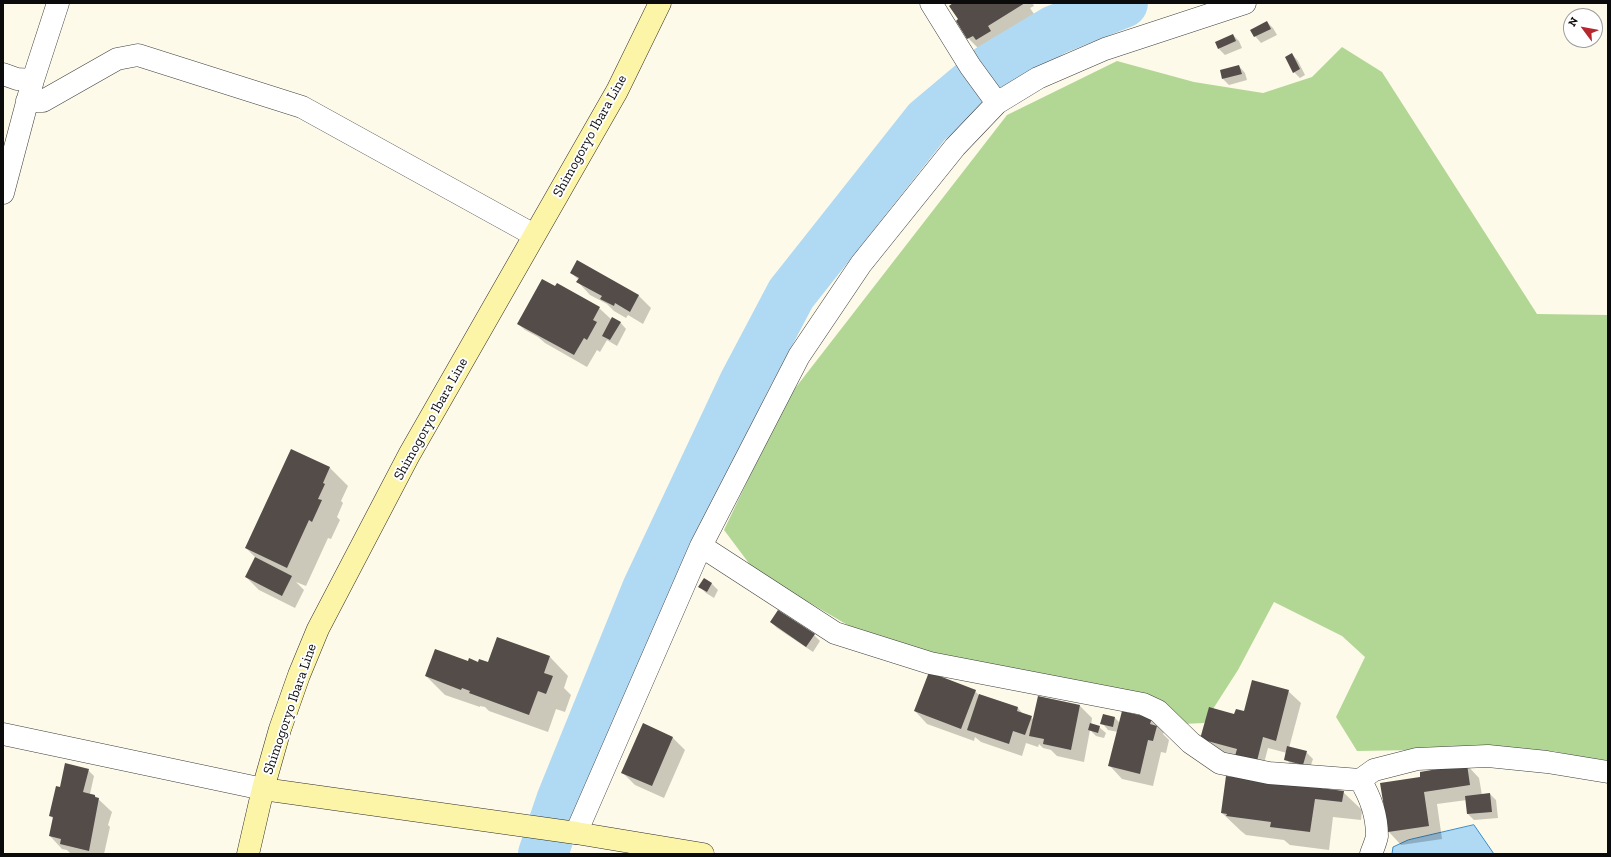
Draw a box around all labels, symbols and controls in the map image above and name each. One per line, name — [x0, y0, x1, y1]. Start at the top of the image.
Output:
north arrow — [1563, 8, 1603, 48]
text: N — [1566, 15, 1581, 29]
street label: Shimogoryo Ibara Line — [549, 72, 631, 200]
street label: Shimogoryo Ibara Line — [390, 355, 472, 483]
street label: Shimogoryo Ibara Line — [260, 641, 320, 777]

